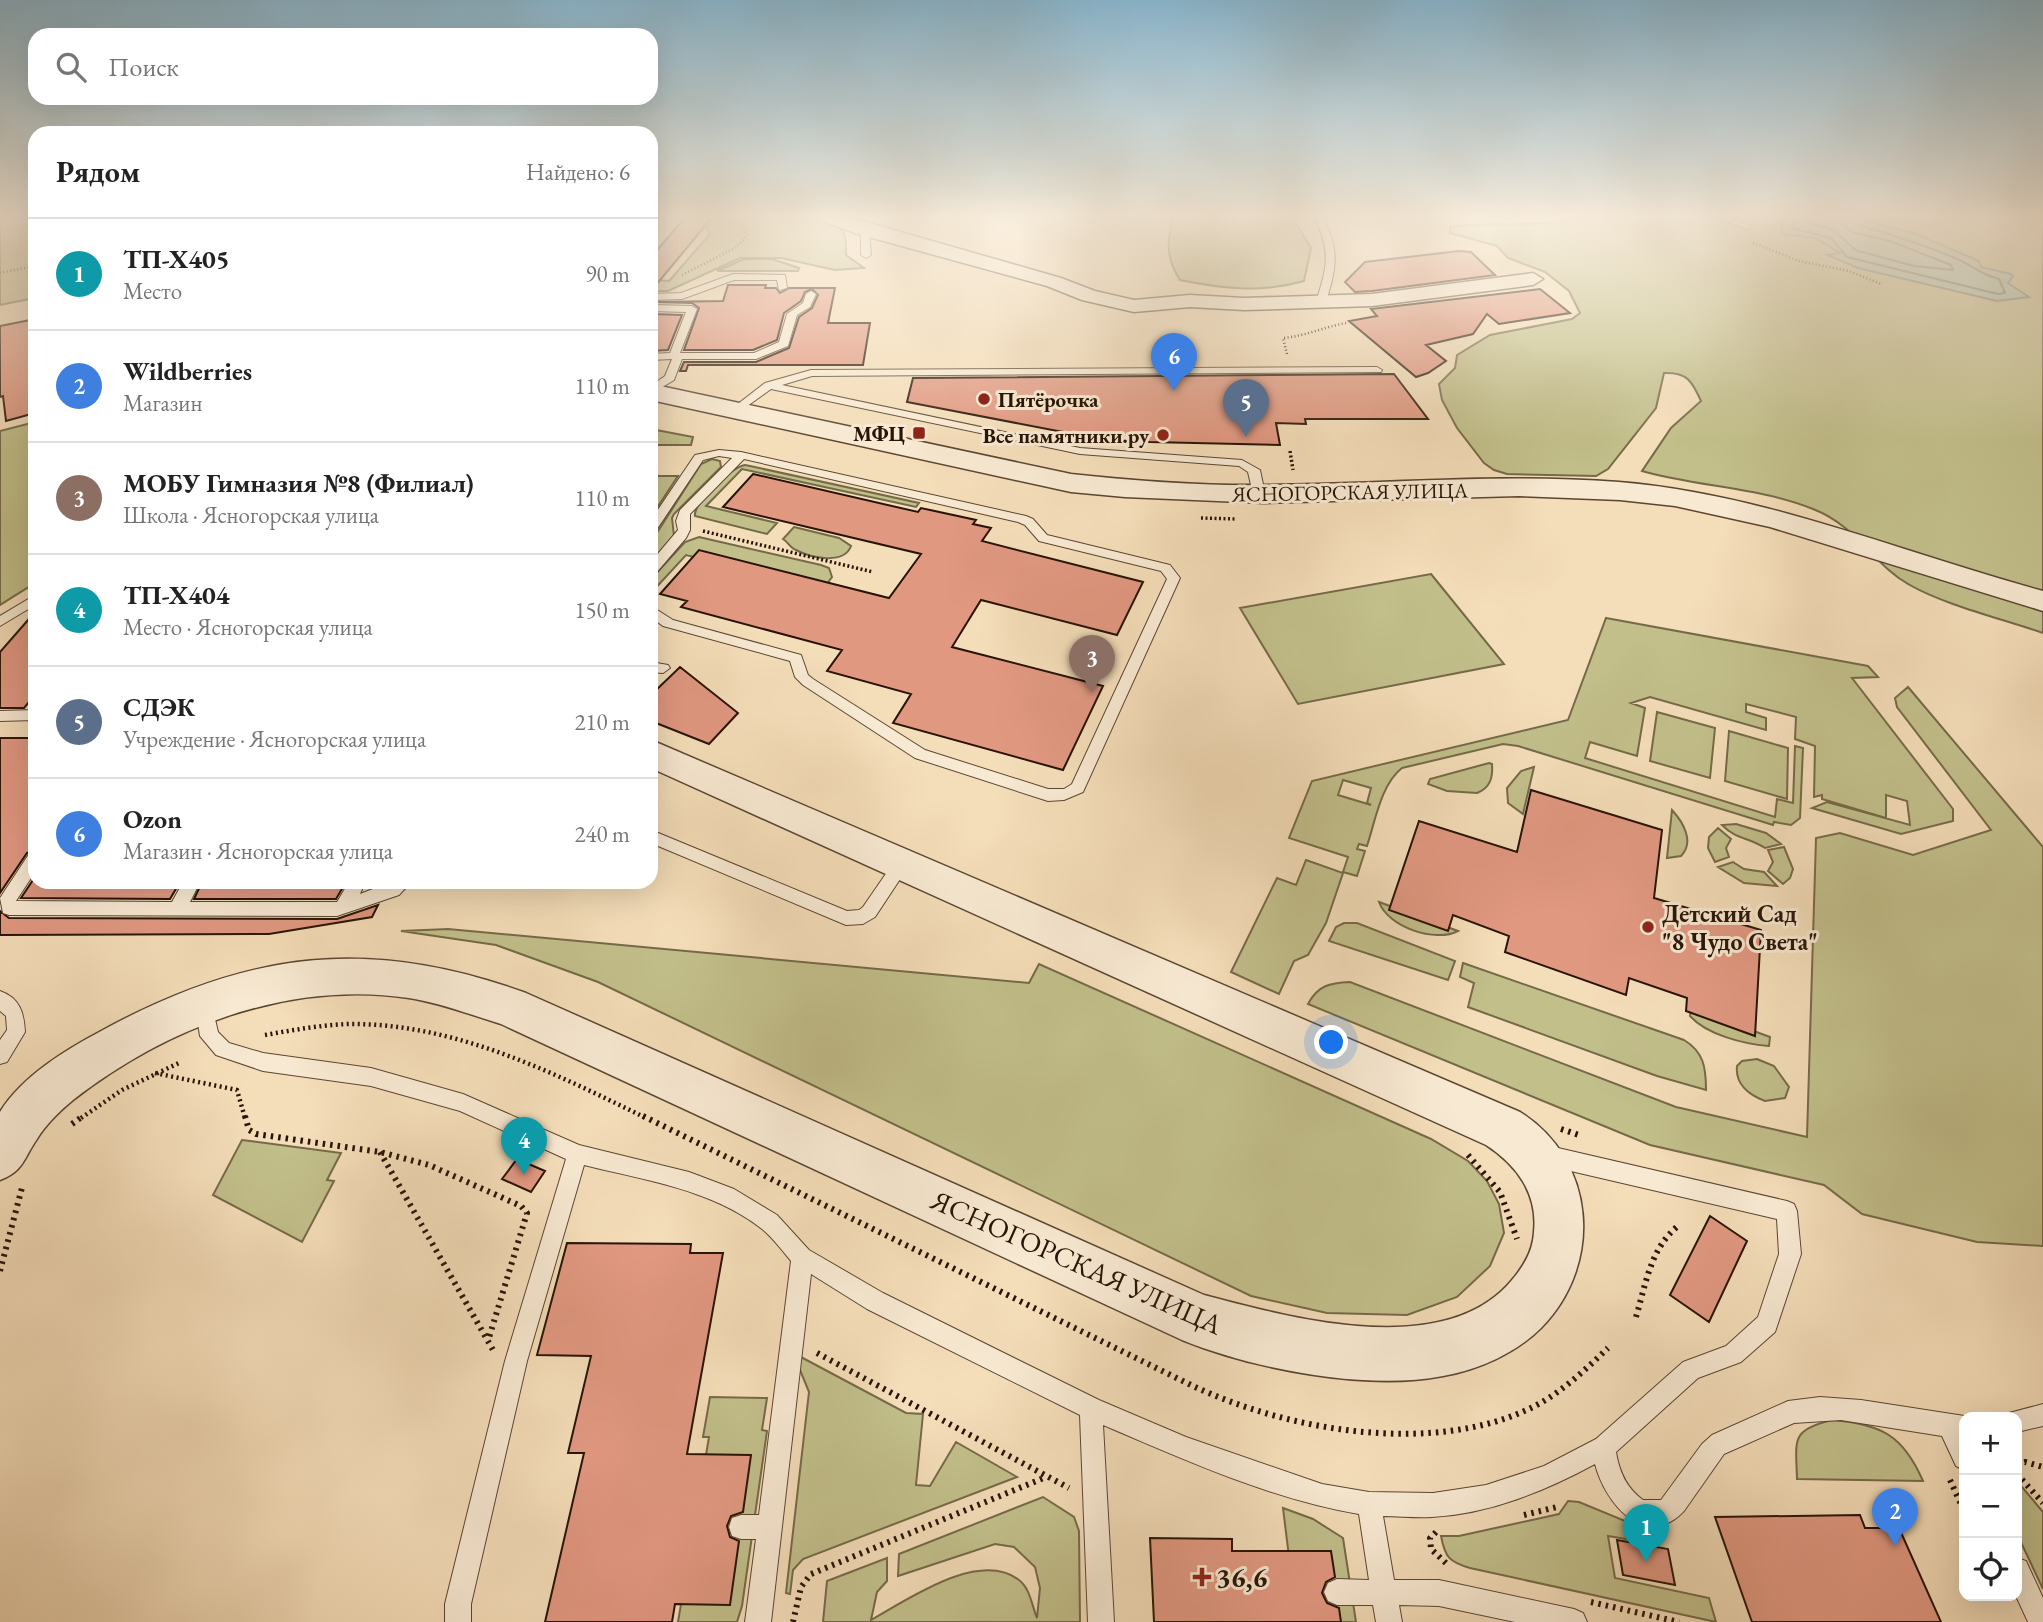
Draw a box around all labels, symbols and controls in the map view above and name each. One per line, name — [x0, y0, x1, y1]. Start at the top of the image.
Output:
search box — [28, 28, 658, 105]
icon: search — [52, 48, 90, 86]
text: Поиск — [108, 50, 179, 84]
text: Рядом — [56, 152, 140, 191]
text: Найдено: 6 — [526, 157, 630, 187]
text: ТП-Х405 — [123, 242, 229, 276]
text: 1 — [73, 259, 85, 289]
text: 90 m — [585, 259, 630, 289]
text: Место — [123, 276, 182, 306]
pin: 6 — [1151, 333, 1197, 391]
text: Wildberries — [123, 354, 252, 388]
text: 2 — [73, 371, 85, 401]
text: 110 m — [574, 371, 630, 401]
pin: 5 — [1223, 379, 1269, 437]
place label: Пятёрочка — [998, 386, 1099, 413]
text: Магазин — [123, 388, 202, 418]
marker: Пятёрочка — [976, 391, 992, 407]
place label: МФЦ — [853, 420, 906, 447]
place label: Все памятники.ру — [983, 422, 1150, 449]
marker: МФЦ — [911, 425, 927, 441]
marker: Все памятники.ру — [1155, 427, 1171, 443]
text: МОБУ Гимназия №8 (Филиал) — [123, 466, 474, 500]
street label: ЯСНОГОРСКАЯ УЛИЦА — [1231, 476, 1469, 508]
text: 3 — [73, 483, 85, 513]
text: 110 m — [574, 483, 630, 513]
text: Школа · Ясногорская улица — [123, 500, 379, 530]
text: ТП-Х404 — [123, 578, 229, 612]
text: 4 — [73, 595, 85, 625]
text: 150 m — [574, 595, 630, 625]
text: Место · Ясногорская улица — [123, 612, 373, 642]
pin: 3 — [1069, 635, 1115, 693]
text: СДЭК — [123, 690, 195, 724]
text: 5 — [73, 707, 85, 737]
text: 210 m — [574, 707, 630, 737]
text: Учреждение · Ясногорская улица — [123, 724, 426, 754]
text: Ozon — [123, 802, 182, 836]
text: 6 — [73, 819, 85, 849]
text: 240 m — [574, 819, 630, 849]
text: Магазин · Ясногорская улица — [123, 836, 393, 866]
place label: Детский Сад "8 Чудо Света" — [1662, 898, 1818, 958]
marker: Детский Сад "8 Чудо Света" — [1640, 919, 1656, 935]
your location — [1314, 1025, 1348, 1059]
pin: 4 — [501, 1117, 547, 1175]
street label: ЯСНОГОРСКАЯ УЛИЦА — [925, 1181, 1229, 1343]
map controls — [1959, 1412, 2022, 1601]
button: + — [1959, 1412, 2022, 1475]
button: − — [1959, 1475, 2022, 1538]
pin: 2 — [1872, 1488, 1918, 1546]
pin: 1 — [1623, 1504, 1669, 1562]
button: locate — [1959, 1538, 2022, 1601]
place label: 36,6 — [1216, 1559, 1268, 1595]
marker: 36,6 — [1194, 1569, 1210, 1585]

